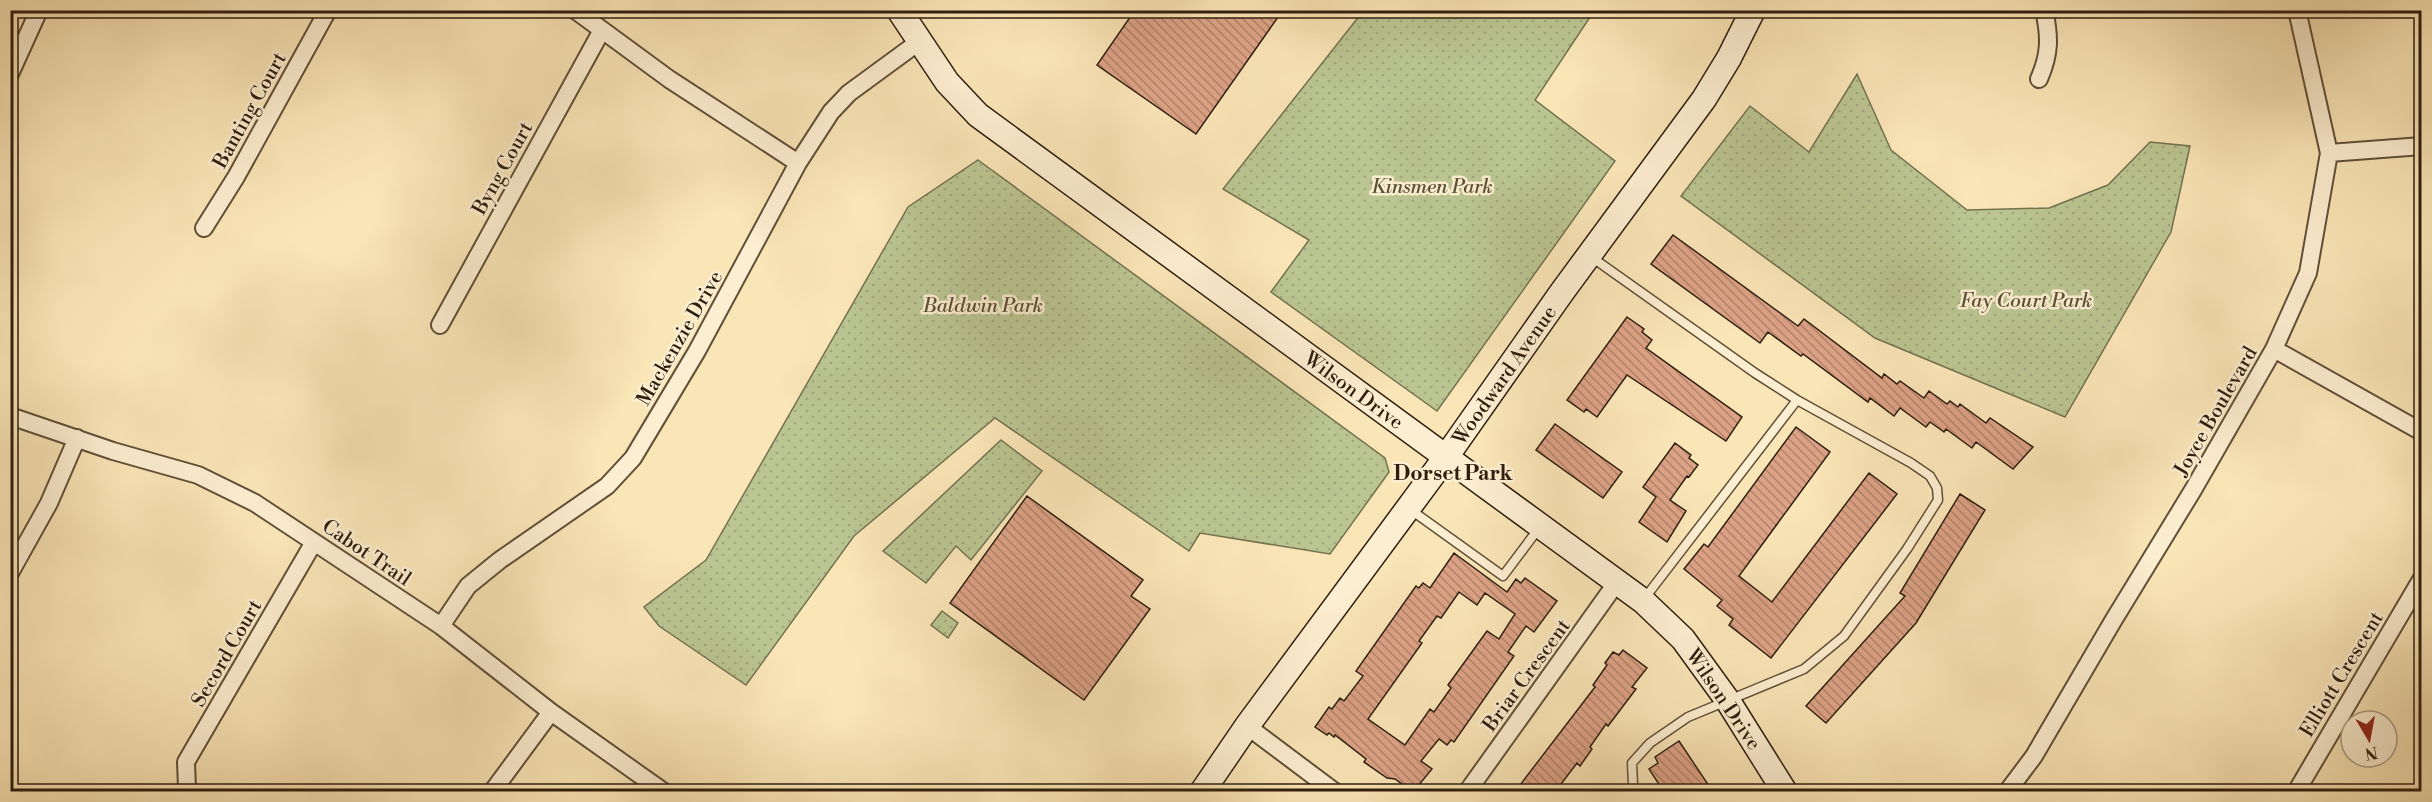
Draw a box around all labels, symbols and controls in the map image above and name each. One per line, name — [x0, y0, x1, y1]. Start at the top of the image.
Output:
street label: Banting Court — [208, 48, 292, 174]
street label: Byng Court — [467, 118, 539, 220]
park label: Kinsmen Park — [1371, 175, 1493, 200]
street label: Mackenzie Drive — [632, 267, 729, 411]
park label: Fay Court Park — [1960, 289, 2092, 314]
park label: Baldwin Park — [922, 294, 1043, 319]
street label: Woodward Avenue — [1447, 301, 1563, 451]
street label: Joyce Boulevard — [2169, 342, 2264, 482]
street label: Wilson Drive — [1298, 346, 1408, 436]
district label: Dorset Park — [1393, 461, 1514, 487]
street label: Cabot Trail — [317, 514, 415, 592]
street label: Secord Court — [187, 596, 268, 712]
street label: Elliott Crescent — [2295, 608, 2390, 742]
street label: Briar Crescent — [1477, 615, 1576, 738]
street label: Wilson Drive — [1679, 644, 1766, 755]
north arrow — [2339, 709, 2399, 769]
text: N — [2363, 742, 2379, 764]

